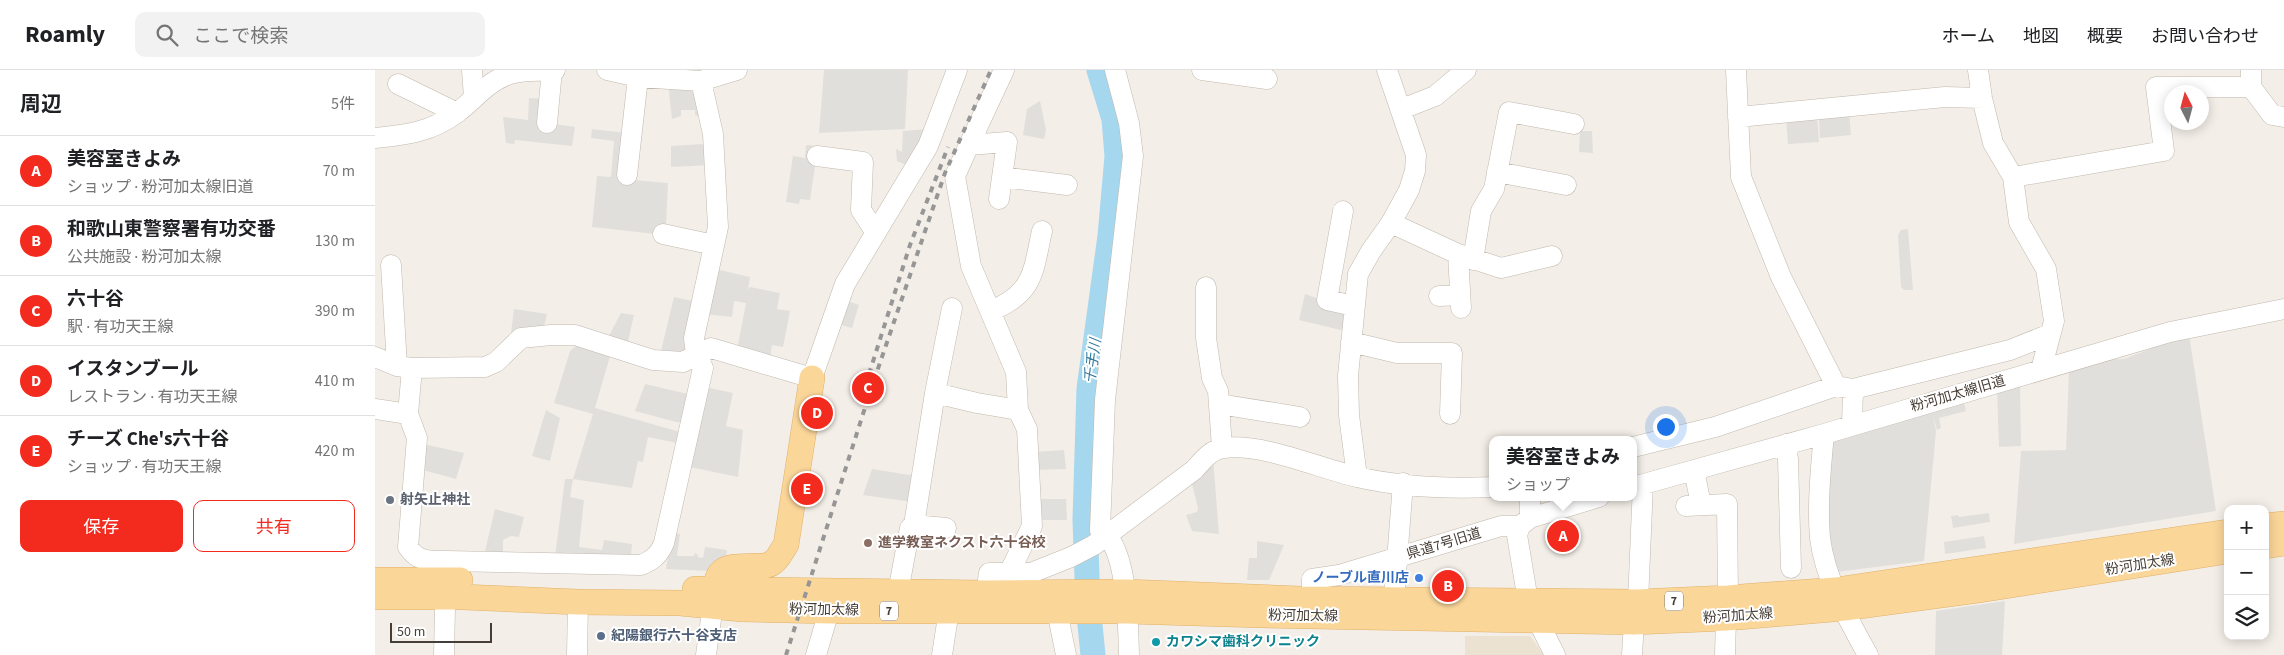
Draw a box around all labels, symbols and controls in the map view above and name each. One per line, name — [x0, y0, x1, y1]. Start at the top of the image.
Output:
search box — [135, 12, 485, 57]
text: Roamly — [25, 17, 105, 52]
icon: search — [153, 21, 181, 49]
text: ここで検索 — [193, 23, 288, 50]
text: ホーム — [1942, 24, 1995, 49]
text: 地図 — [2023, 24, 2059, 49]
text: 概要 — [2087, 24, 2123, 49]
text: お問い合わせ — [2151, 24, 2259, 49]
north arrow — [2164, 85, 2209, 130]
text: 周辺 — [20, 89, 62, 119]
text: 5件 — [331, 93, 355, 115]
text: 美容室きよみ — [67, 146, 181, 173]
text: A — [31, 160, 41, 182]
text: 70 m — [323, 160, 355, 182]
text: ショップ · 粉河加太線旧道 — [67, 176, 253, 198]
text: 和歌山東警察署有功交番 — [67, 216, 276, 243]
text: B — [31, 230, 41, 252]
text: 130 m — [315, 230, 355, 252]
text: 公共施設 · 粉河加太線 — [67, 246, 221, 268]
text: 六十谷 — [67, 286, 124, 313]
text: C — [31, 300, 41, 322]
text: 390 m — [315, 300, 355, 322]
text: 駅 · 有功天王線 — [67, 316, 173, 338]
water label: 千手川 — [1079, 335, 1107, 385]
text: イスタンブール — [67, 356, 199, 383]
pin: C — [852, 369, 884, 407]
text: D — [31, 370, 41, 392]
text: 410 m — [315, 370, 355, 392]
street label: 粉河加太線旧道 — [1908, 371, 2008, 417]
text: レストラン · 有功天王線 — [67, 386, 237, 408]
pin: D — [801, 394, 833, 432]
your location — [1653, 414, 1679, 440]
text: チーズ Che's六十谷 — [67, 426, 229, 453]
popup — [1489, 436, 1637, 501]
text: E — [32, 440, 40, 462]
text: 420 m — [315, 440, 355, 462]
text: 美容室きよみ — [1506, 444, 1620, 471]
text: ショップ · 有功天王線 — [67, 456, 221, 478]
pin: E — [791, 470, 823, 508]
text: ショップ — [1506, 474, 1570, 496]
place label: 射矢止神社 — [400, 490, 470, 510]
marker: 射矢止神社 — [384, 494, 396, 506]
button: 保存 — [20, 500, 183, 552]
button: 共有 — [193, 500, 355, 552]
map controls — [2224, 505, 2269, 640]
button: + — [2224, 505, 2269, 550]
pin: A — [1547, 517, 1579, 555]
street label: 県道7号旧道 — [1404, 523, 1484, 565]
place label: 進学教室ネクスト六十谷校 — [878, 533, 1046, 553]
marker: 進学教室ネクスト六十谷校 — [862, 537, 874, 549]
street label: 粉河加太線 — [2104, 550, 2176, 580]
button: − — [2224, 550, 2269, 595]
pin: B — [1432, 567, 1464, 605]
place label: ノーブル直川店 — [1312, 568, 1409, 588]
marker: ノーブル直川店 — [1413, 572, 1425, 584]
road number: 7 — [1665, 592, 1683, 610]
button: layers — [2224, 595, 2269, 640]
street label: 粉河加太線 — [789, 599, 859, 621]
road number: 7 — [880, 602, 898, 620]
street label: 粉河加太線 — [1702, 604, 1774, 628]
street label: 粉河加太線 — [1268, 605, 1338, 627]
scale bar — [390, 620, 493, 643]
text: 50 m — [397, 622, 425, 642]
place label: 紀陽銀行六十谷支店 — [611, 626, 737, 646]
marker: 紀陽銀行六十谷支店 — [595, 630, 607, 642]
place label: カワシマ歯科クリニック — [1166, 632, 1320, 652]
marker: カワシマ歯科クリニック — [1150, 636, 1162, 648]

